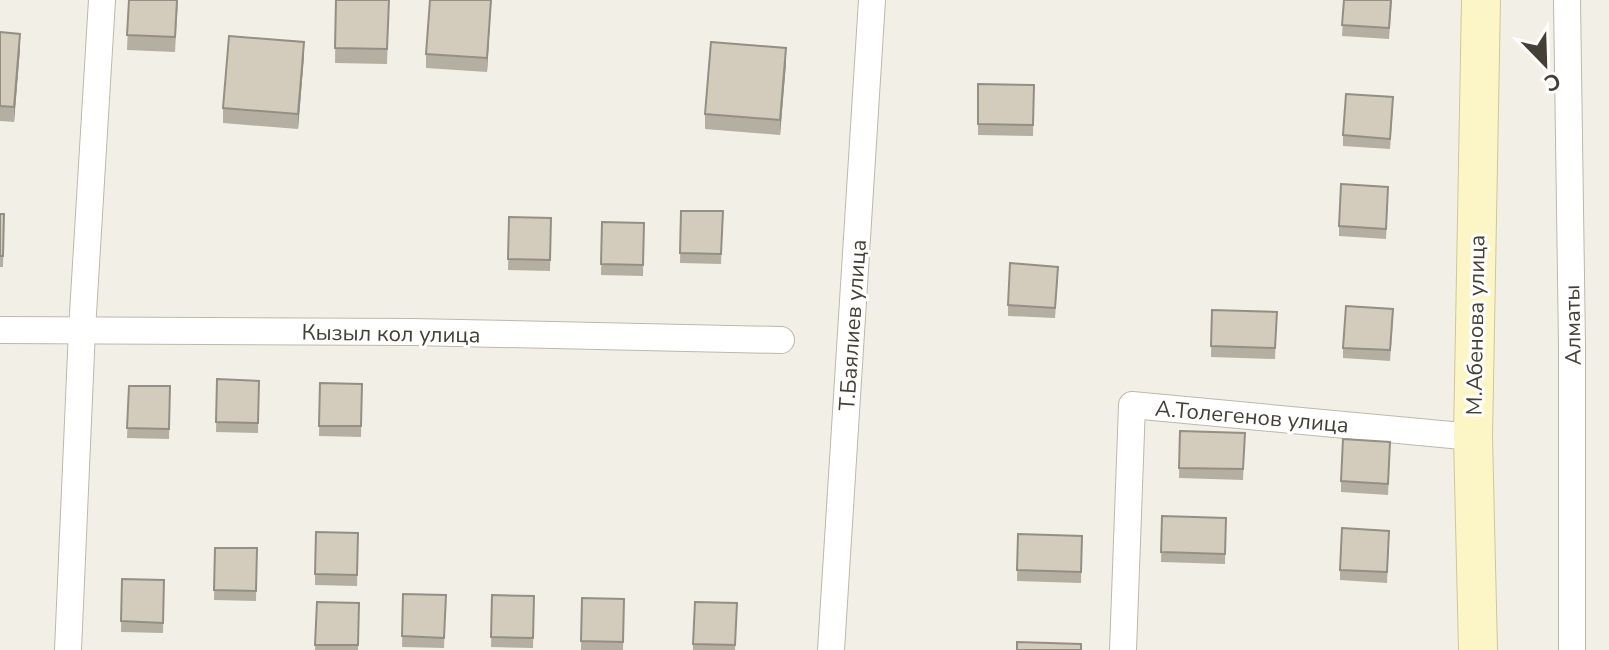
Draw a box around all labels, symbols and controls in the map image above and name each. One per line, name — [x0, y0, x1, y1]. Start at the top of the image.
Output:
north arrow — [1505, 24, 1585, 104]
text: С — [1540, 65, 1565, 98]
street label: М.Абенова улица — [1459, 235, 1493, 416]
street label: Т.Баялиев улица — [832, 238, 874, 412]
street label: Алматы — [1557, 284, 1589, 366]
street label: Кызыл кол улица — [301, 317, 481, 351]
street label: А.Толегенов улица — [1154, 394, 1350, 440]

